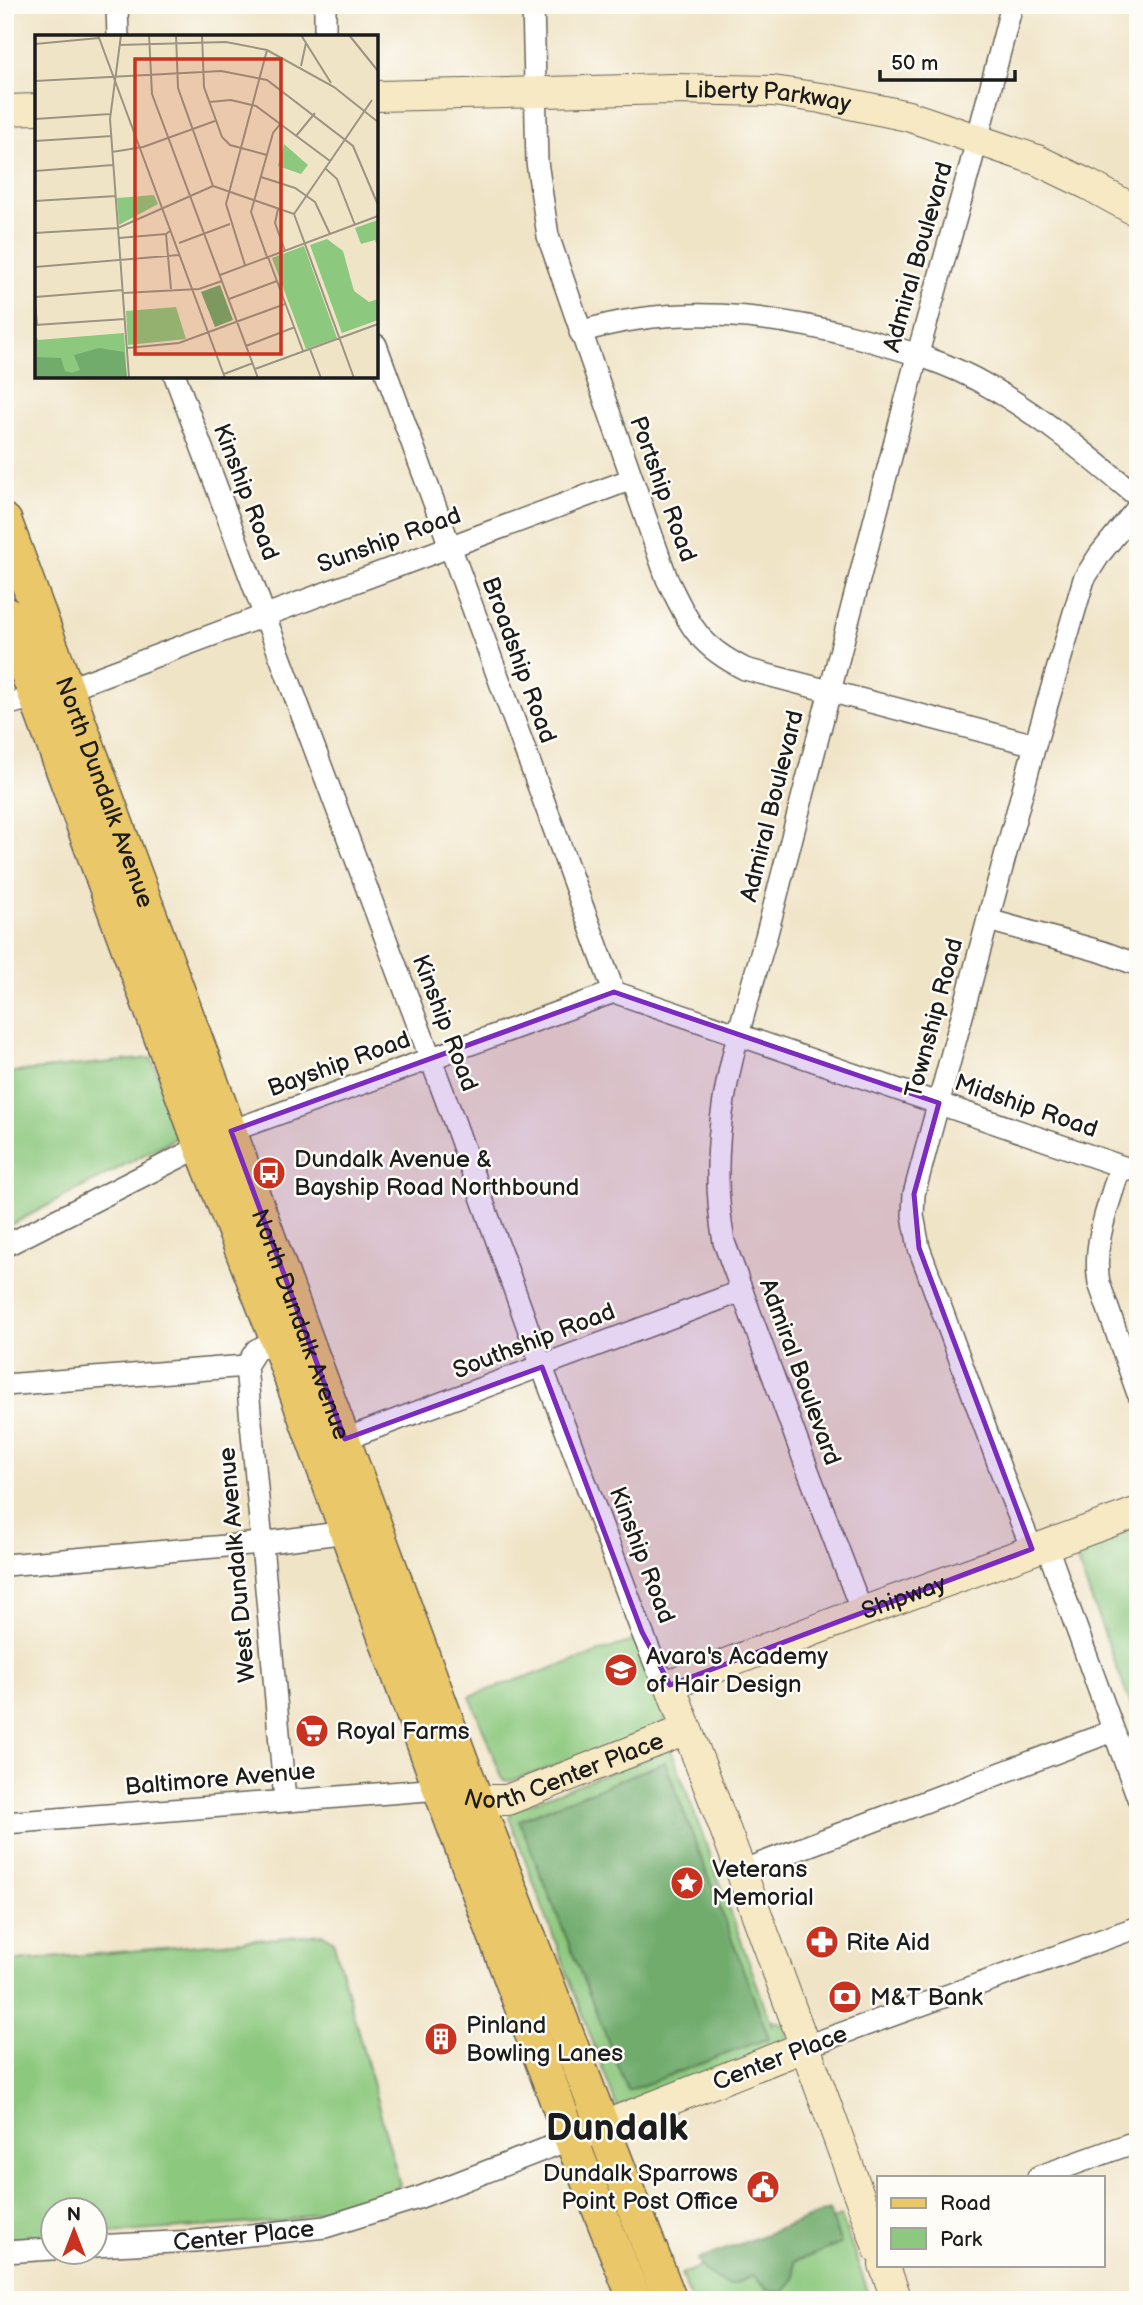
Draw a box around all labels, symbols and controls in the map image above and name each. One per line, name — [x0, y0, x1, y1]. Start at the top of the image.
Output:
inset map — [35, 35, 378, 378]
scale bar — [880, 38, 1015, 82]
text: 50 m — [891, 51, 938, 76]
street label: Liberty Parkway — [684, 75, 854, 118]
street label: Admiral Boulevard — [877, 159, 959, 355]
street label: Portship Road — [623, 412, 703, 566]
street label: Kinship Road — [207, 420, 285, 564]
street label: Sunship Road — [313, 501, 465, 579]
street label: Broadship Road — [475, 573, 563, 747]
street label: North Dundalk Avenue — [49, 673, 161, 912]
street label: Admiral Boulevard — [734, 707, 810, 905]
street label: Township Road — [899, 935, 969, 1101]
street label: Kinship Road — [406, 951, 484, 1095]
street label: Bayship Road — [264, 1025, 414, 1103]
street label: Midship Road — [951, 1068, 1101, 1144]
place label: Dundalk Avenue & Bayship Road Northbound — [294, 1145, 579, 1202]
bus stop icon: Dundalk Avenue & Bayship Road Northbound — [250, 1154, 288, 1192]
street label: North Dundalk Avenue — [245, 1205, 357, 1444]
street label: Admiral Boulevard — [753, 1275, 847, 1469]
street label: Southship Road — [449, 1297, 619, 1385]
street label: West Dundalk Avenue — [212, 1446, 262, 1684]
street label: Kinship Road — [603, 1483, 681, 1627]
street label: Shipway — [857, 1568, 950, 1626]
place label: Avara's Academy of Hair Design — [646, 1642, 828, 1699]
school or university icon: Avara's Academy of Hair Design — [602, 1651, 640, 1689]
supermarket icon: Royal Farms — [293, 1712, 331, 1750]
place label: Royal Farms — [336, 1717, 470, 1746]
street label: North Center Place — [460, 1726, 668, 1816]
street label: Baltimore Avenue — [123, 1756, 317, 1802]
place label: Veterans Memorial — [712, 1855, 814, 1912]
place icon: Veterans Memorial — [668, 1864, 706, 1902]
pharmacy icon: Rite Aid — [803, 1923, 841, 1961]
place label: Rite Aid — [846, 1928, 930, 1957]
bank icon: M&T Bank — [826, 1978, 864, 2016]
place label: M&T Bank — [870, 1983, 983, 2012]
place label: Pinland Bowling Lanes — [466, 2011, 623, 2068]
street label: Center Place — [709, 2019, 851, 2097]
building icon: Pinland Bowling Lanes — [422, 2020, 460, 2058]
district label: Dundalk — [546, 2106, 688, 2151]
place label: Dundalk Sparrows Point Post Office — [543, 2159, 738, 2216]
public building icon: Dundalk Sparrows Point Post Office — [744, 2168, 782, 2206]
legend — [877, 2176, 1104, 2266]
text: Road — [940, 2191, 991, 2216]
north arrow — [38, 2196, 108, 2266]
text: N — [67, 2204, 81, 2227]
street label: Center Place — [172, 2214, 316, 2257]
text: Park — [940, 2227, 983, 2252]

